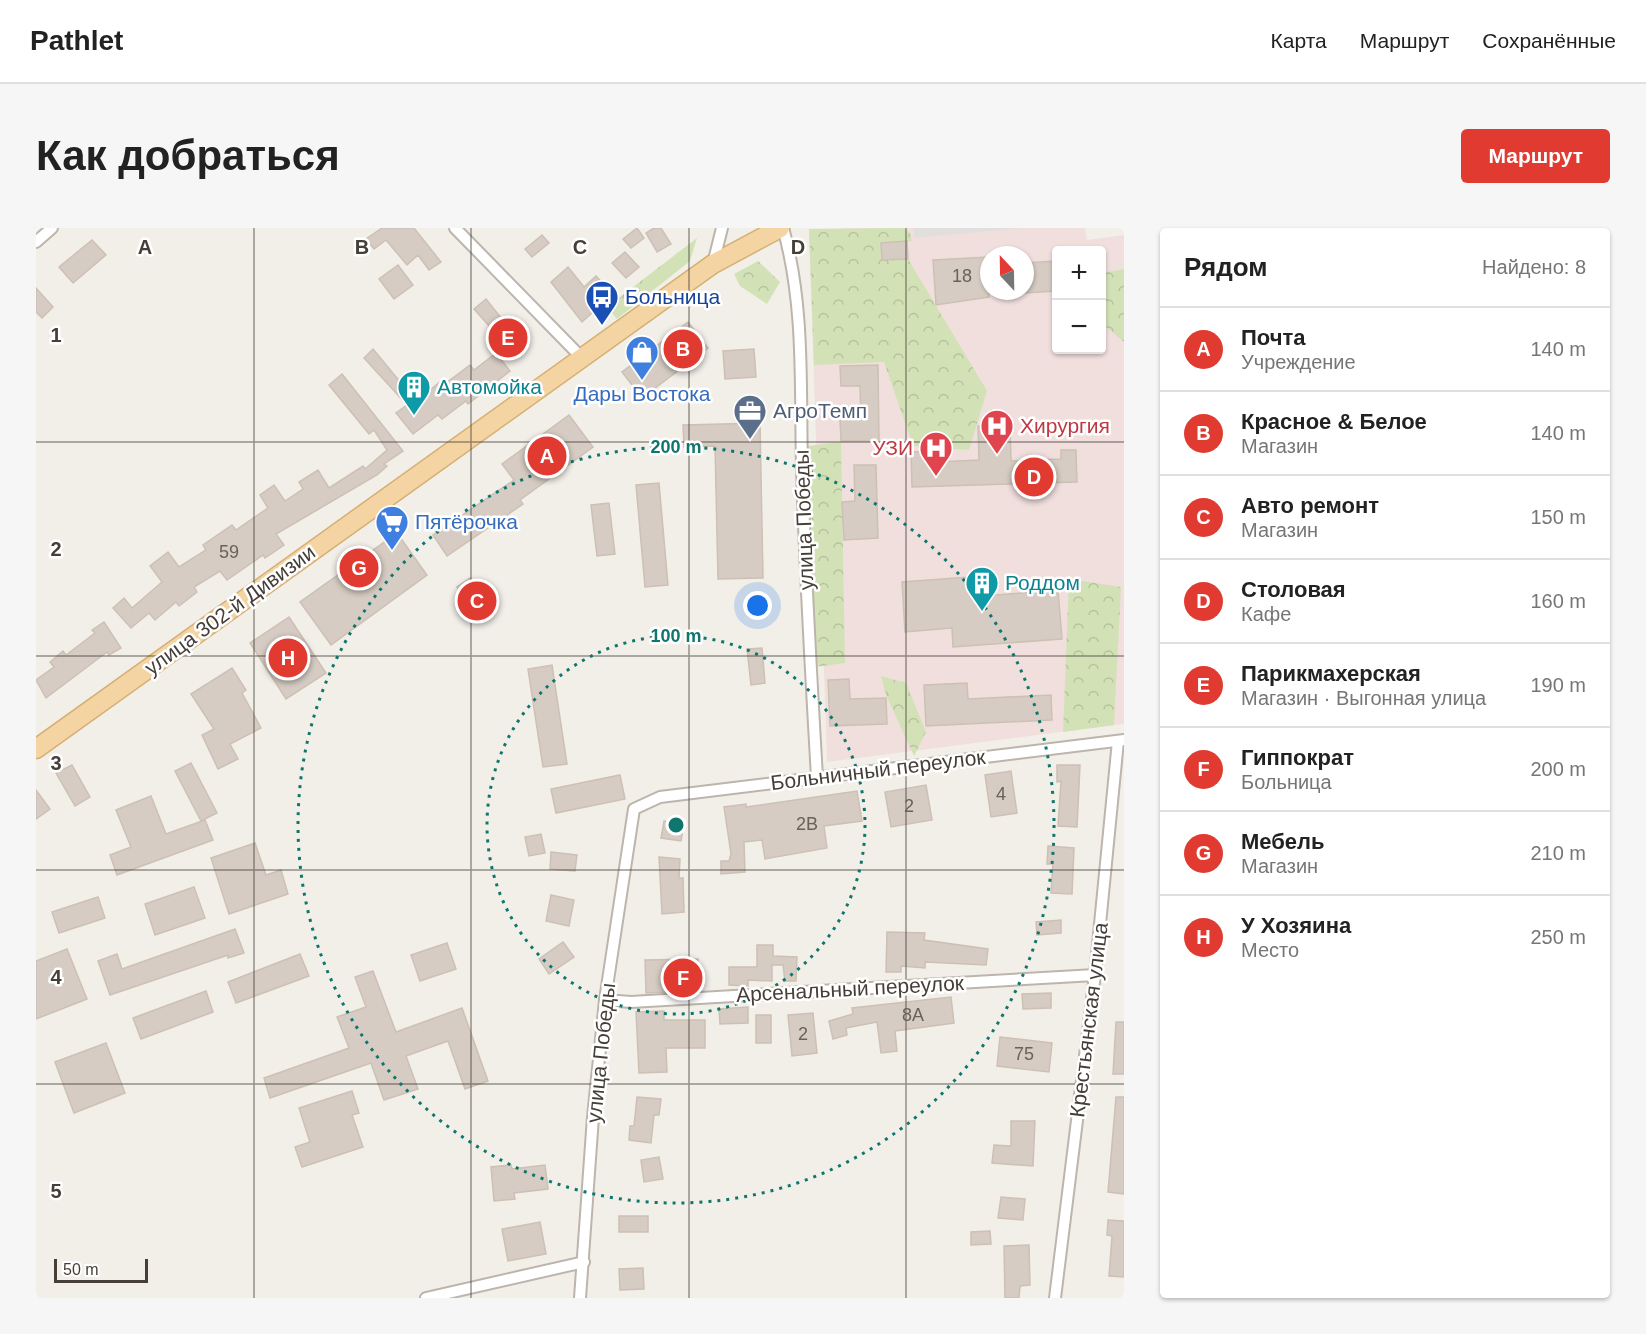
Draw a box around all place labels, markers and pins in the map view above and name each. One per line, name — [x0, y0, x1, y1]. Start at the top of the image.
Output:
bus stop icon: Больница — [584, 279, 620, 326]
place label: Больница — [625, 285, 721, 308]
pin: E — [488, 316, 528, 360]
pin: B — [664, 326, 702, 372]
shop icon: Дары Востока — [624, 334, 660, 381]
building icon: Автомойка — [396, 369, 432, 416]
place label: Автомойка — [437, 375, 542, 398]
place label: Дары Востока — [573, 382, 711, 405]
office icon: АгроТемп — [732, 393, 768, 440]
place label: АгроТемп — [773, 399, 867, 422]
hospital icon: Хирургия — [979, 408, 1015, 455]
place label: Хирургия — [1020, 414, 1110, 437]
hospital icon: УЗИ — [918, 430, 954, 477]
pin: A — [528, 434, 566, 478]
place label: УЗИ — [872, 436, 913, 459]
pin: D — [1014, 454, 1054, 500]
supermarket icon: Пятёрочка — [374, 504, 410, 551]
place label: Пятёрочка — [415, 510, 518, 533]
pin: G — [340, 546, 378, 590]
building icon: Роддом — [964, 565, 1000, 612]
place label: Роддом — [1005, 571, 1080, 594]
pin: C — [458, 578, 496, 623]
pin: H — [268, 636, 308, 680]
centre of rings — [666, 815, 686, 835]
pin: F — [664, 956, 702, 1000]

